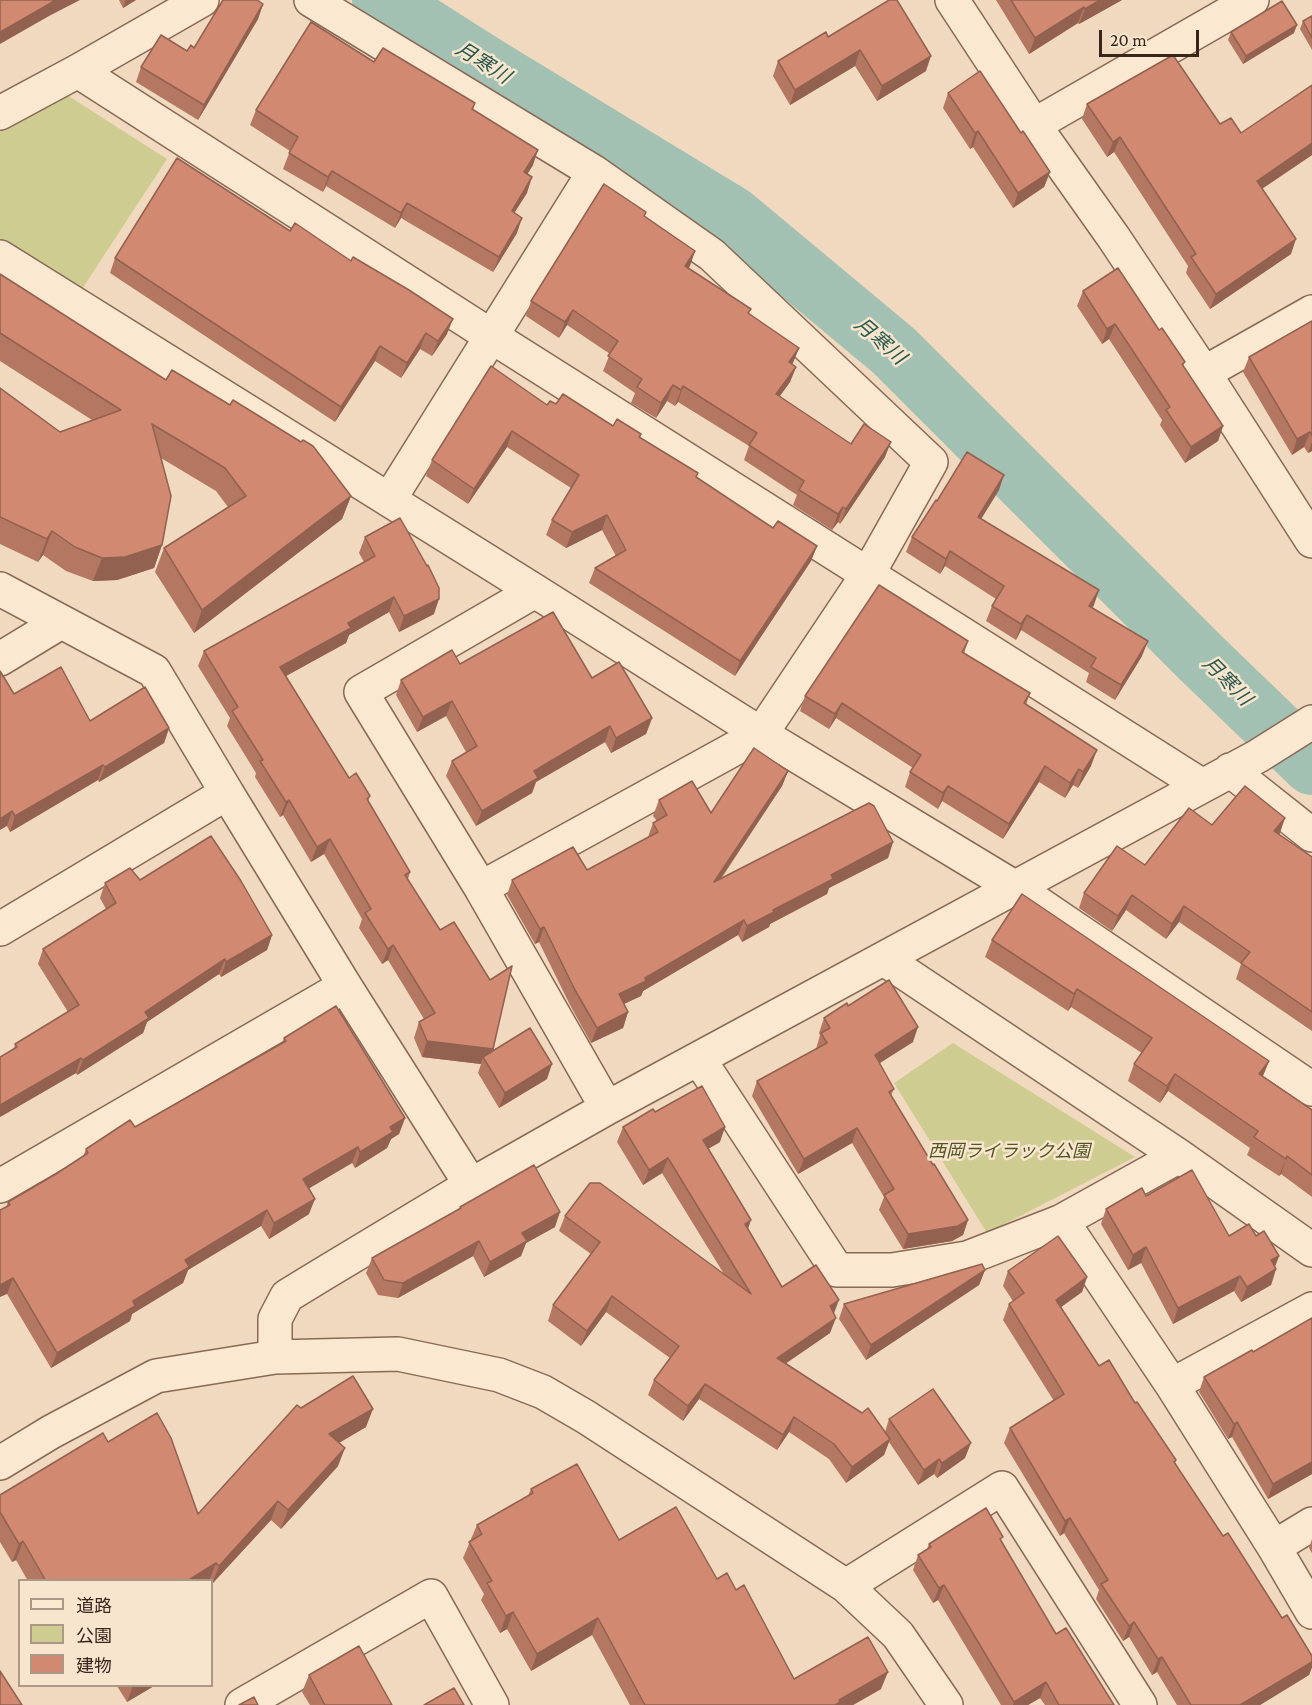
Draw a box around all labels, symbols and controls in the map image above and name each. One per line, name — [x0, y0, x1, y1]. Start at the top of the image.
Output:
scale bar — [1102, 18, 1202, 56]
text: 20 m — [1110, 30, 1147, 50]
water label: 月寒川 — [451, 37, 515, 89]
water label: 月寒川 — [849, 312, 911, 370]
water label: 月寒川 — [1197, 651, 1257, 711]
park label: 西岡ライラック公園 — [928, 1140, 1090, 1162]
legend — [18, 1579, 213, 1687]
text: 道路 — [76, 1596, 112, 1616]
text: 公園 — [76, 1626, 112, 1646]
text: 建物 — [76, 1656, 112, 1676]

